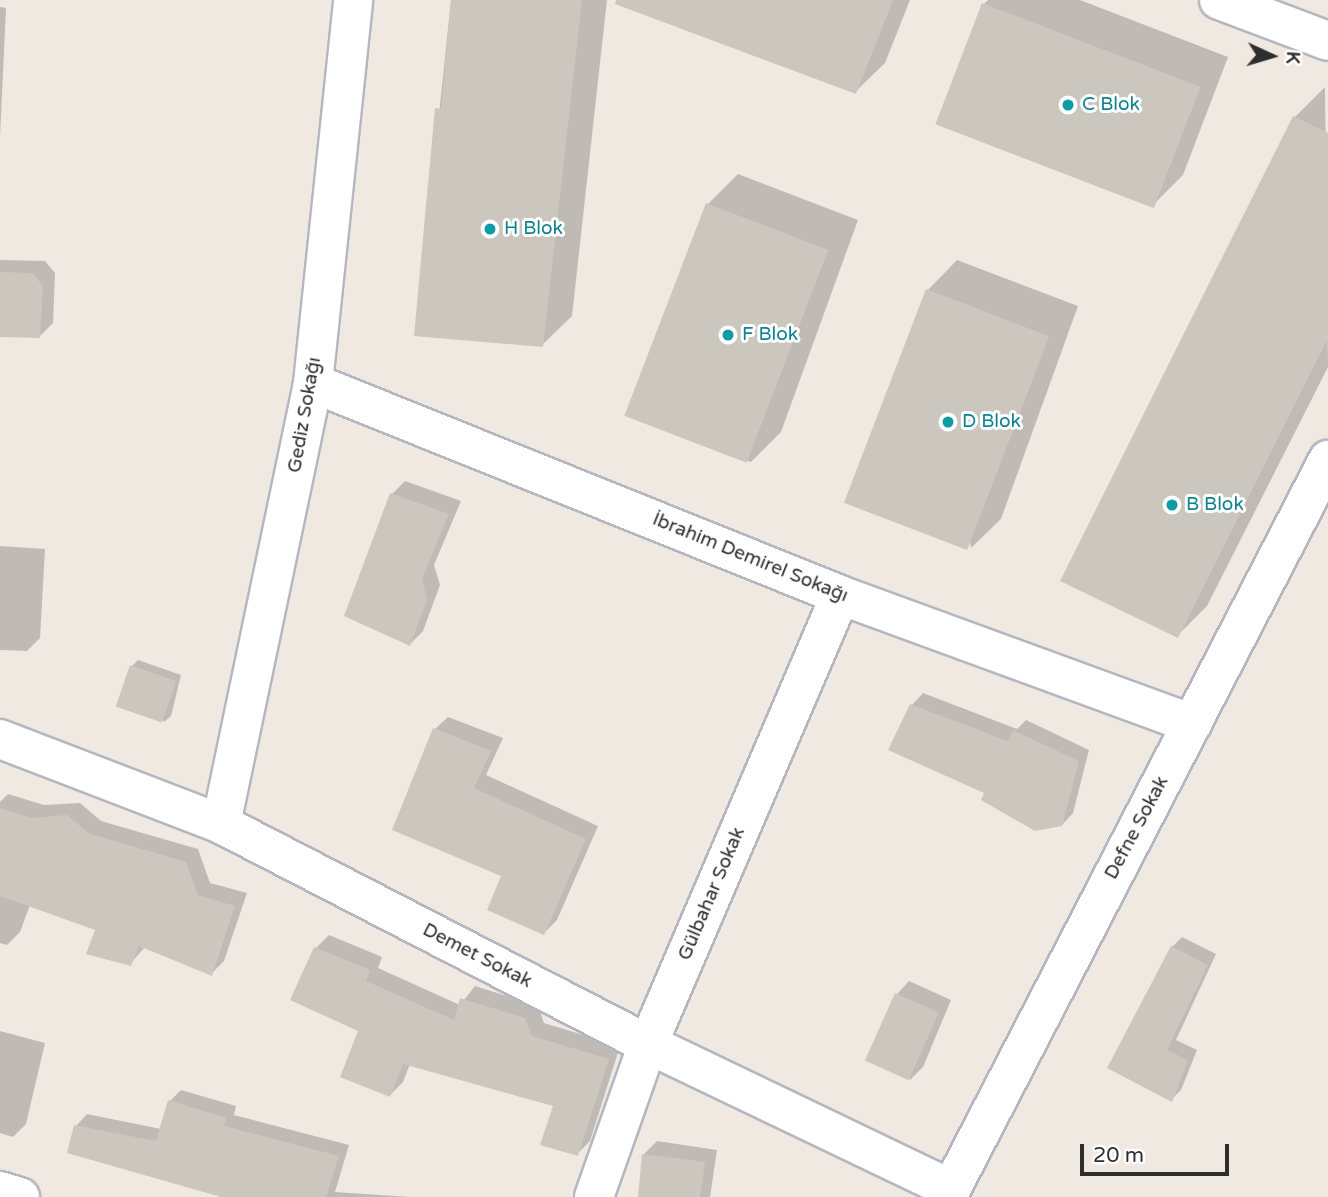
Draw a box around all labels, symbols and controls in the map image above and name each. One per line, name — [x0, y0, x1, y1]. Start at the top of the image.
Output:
north arrow — [1237, 21, 1307, 91]
text: K — [1282, 50, 1304, 65]
place label: C Blok — [1082, 94, 1140, 116]
marker: C Blok — [1060, 97, 1076, 113]
place label: H Blok — [504, 218, 563, 240]
marker: H Blok — [482, 221, 498, 237]
place label: F Blok — [742, 324, 798, 346]
marker: F Blok — [720, 327, 736, 343]
street label: Gediz Sokağı — [284, 355, 326, 475]
place label: D Blok — [962, 411, 1021, 433]
marker: D Blok — [940, 414, 956, 430]
place label: B Blok — [1186, 494, 1244, 516]
marker: B Blok — [1164, 497, 1180, 513]
street label: İbrahim Demirel Sokağı — [649, 508, 851, 608]
street label: Defne Sokak — [1100, 772, 1174, 884]
street label: Gülbahar Sokak — [674, 824, 750, 964]
street label: Demet Sokak — [419, 919, 535, 993]
scale bar — [1083, 1130, 1232, 1174]
text: 20 m — [1093, 1143, 1144, 1168]

